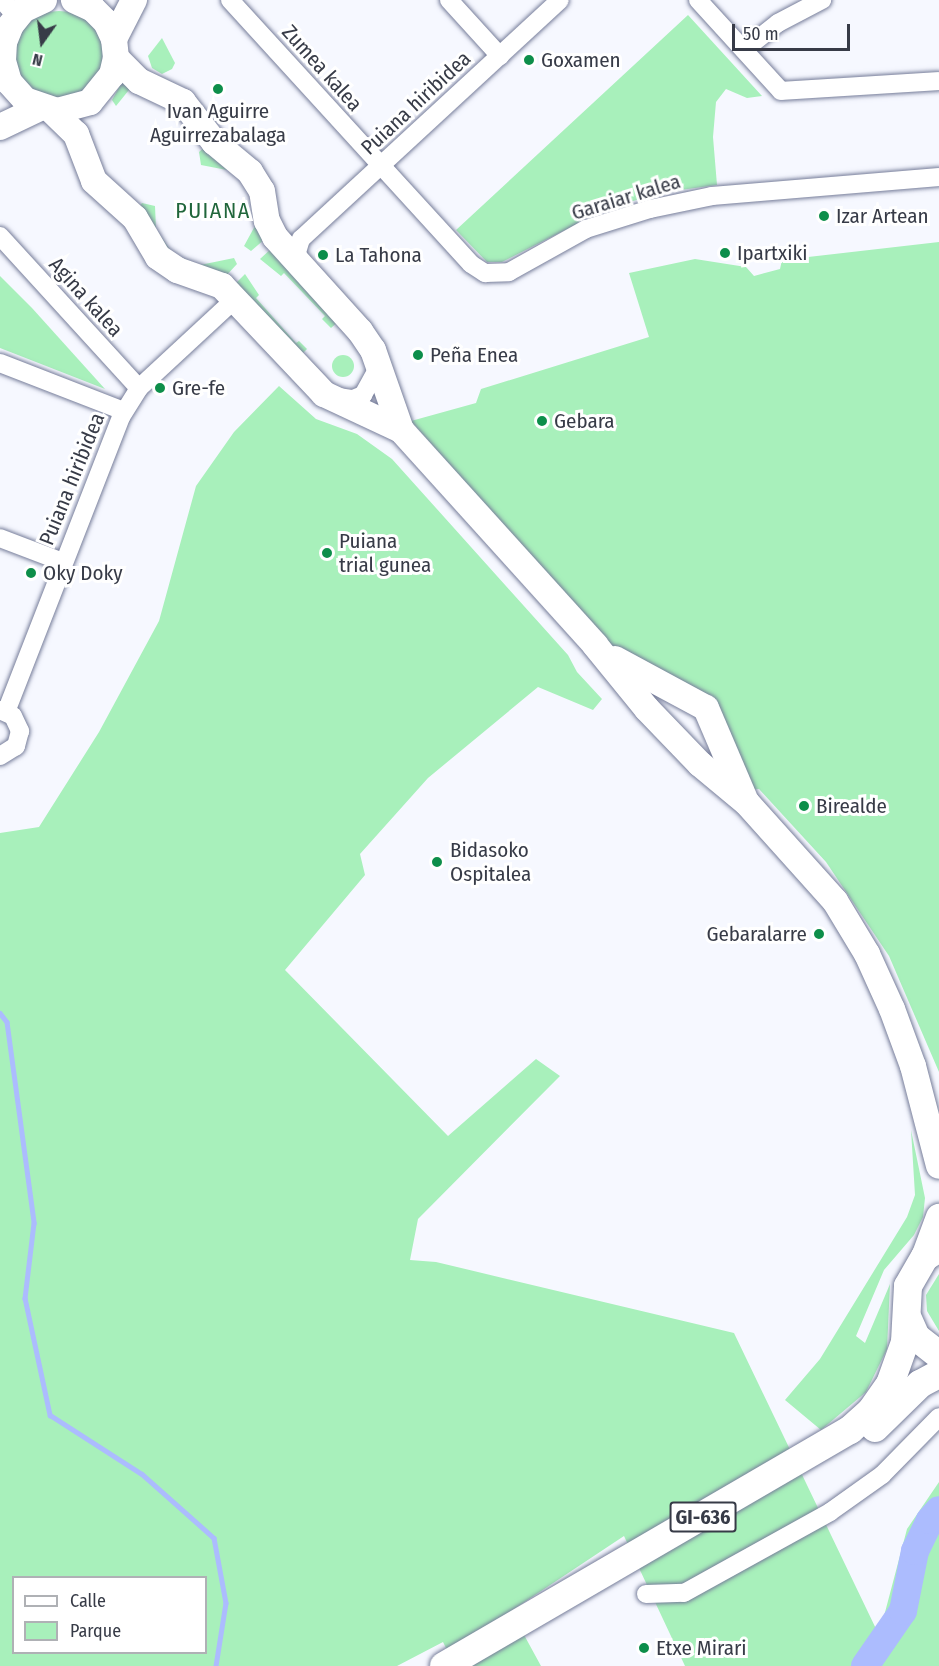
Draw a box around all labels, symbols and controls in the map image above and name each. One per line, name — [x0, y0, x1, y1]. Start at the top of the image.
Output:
north arrow — [12, 12, 72, 72]
scale bar — [735, 12, 854, 50]
street label: Zumea kalea — [277, 20, 367, 116]
text: 50 m — [743, 23, 779, 45]
street label: Puiana hiribidea — [356, 46, 476, 160]
place label: Goxamen — [541, 47, 621, 73]
text: N — [31, 50, 44, 70]
marker: Goxamen — [522, 53, 536, 67]
marker: Ivan Aguirre Aguirrezabalaga — [211, 82, 225, 96]
place label: Ivan Aguirre Aguirrezabalaga — [150, 98, 286, 148]
street label: Garaiar kalea — [568, 168, 684, 226]
district label: PUIANA — [175, 198, 251, 224]
place label: Izar Artean — [836, 203, 929, 229]
marker: Izar Artean — [817, 209, 831, 223]
place label: Ipartxiki — [737, 240, 808, 266]
place label: La Tahona — [335, 242, 422, 268]
marker: Ipartxiki — [718, 246, 732, 260]
marker: La Tahona — [316, 248, 330, 262]
street label: Agina kalea — [44, 252, 128, 342]
place label: Peña Enea — [430, 342, 518, 368]
marker: Peña Enea — [411, 348, 425, 362]
place label: Gre-fe — [172, 375, 225, 401]
marker: Gre-fe — [153, 381, 167, 395]
place label: Gebara — [554, 408, 615, 434]
street label: Puiana hiribidea — [34, 409, 110, 549]
marker: Gebara — [535, 414, 549, 428]
place label: Puiana trial gunea — [339, 528, 431, 578]
marker: Puiana trial gunea — [320, 546, 334, 560]
place label: Oky Doky — [43, 560, 123, 586]
marker: Oky Doky — [24, 566, 38, 580]
place label: Birealde — [816, 793, 887, 819]
marker: Birealde — [797, 799, 811, 813]
place label: Bidasoko Ospitalea — [450, 837, 531, 887]
marker: Bidasoko Ospitalea — [428, 853, 446, 871]
place label: Gebaralarre — [706, 921, 807, 947]
marker: Gebaralarre — [812, 927, 826, 941]
road number: GI-636 — [668, 1500, 738, 1534]
legend — [12, 1576, 207, 1654]
text: Calle — [70, 1590, 106, 1612]
text: Parque — [70, 1620, 121, 1642]
place label: Etxe Mirari — [656, 1635, 747, 1661]
marker: Etxe Mirari — [637, 1641, 651, 1655]

